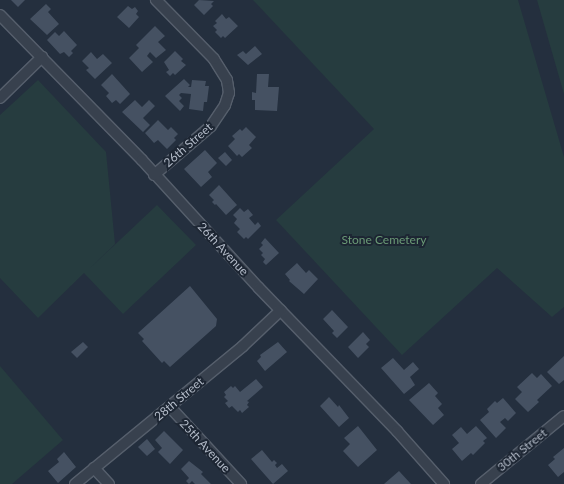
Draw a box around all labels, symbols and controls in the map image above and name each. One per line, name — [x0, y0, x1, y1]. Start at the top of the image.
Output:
street label: 26th Street — [161, 120, 215, 170]
street label: 26th Avenue — [195, 219, 251, 279]
park label: Stone Cemetery — [342, 233, 426, 247]
street label: 28th Street — [152, 374, 206, 424]
street label: 25th Avenue — [177, 416, 233, 476]
street label: 30th Street — [494, 426, 550, 474]

